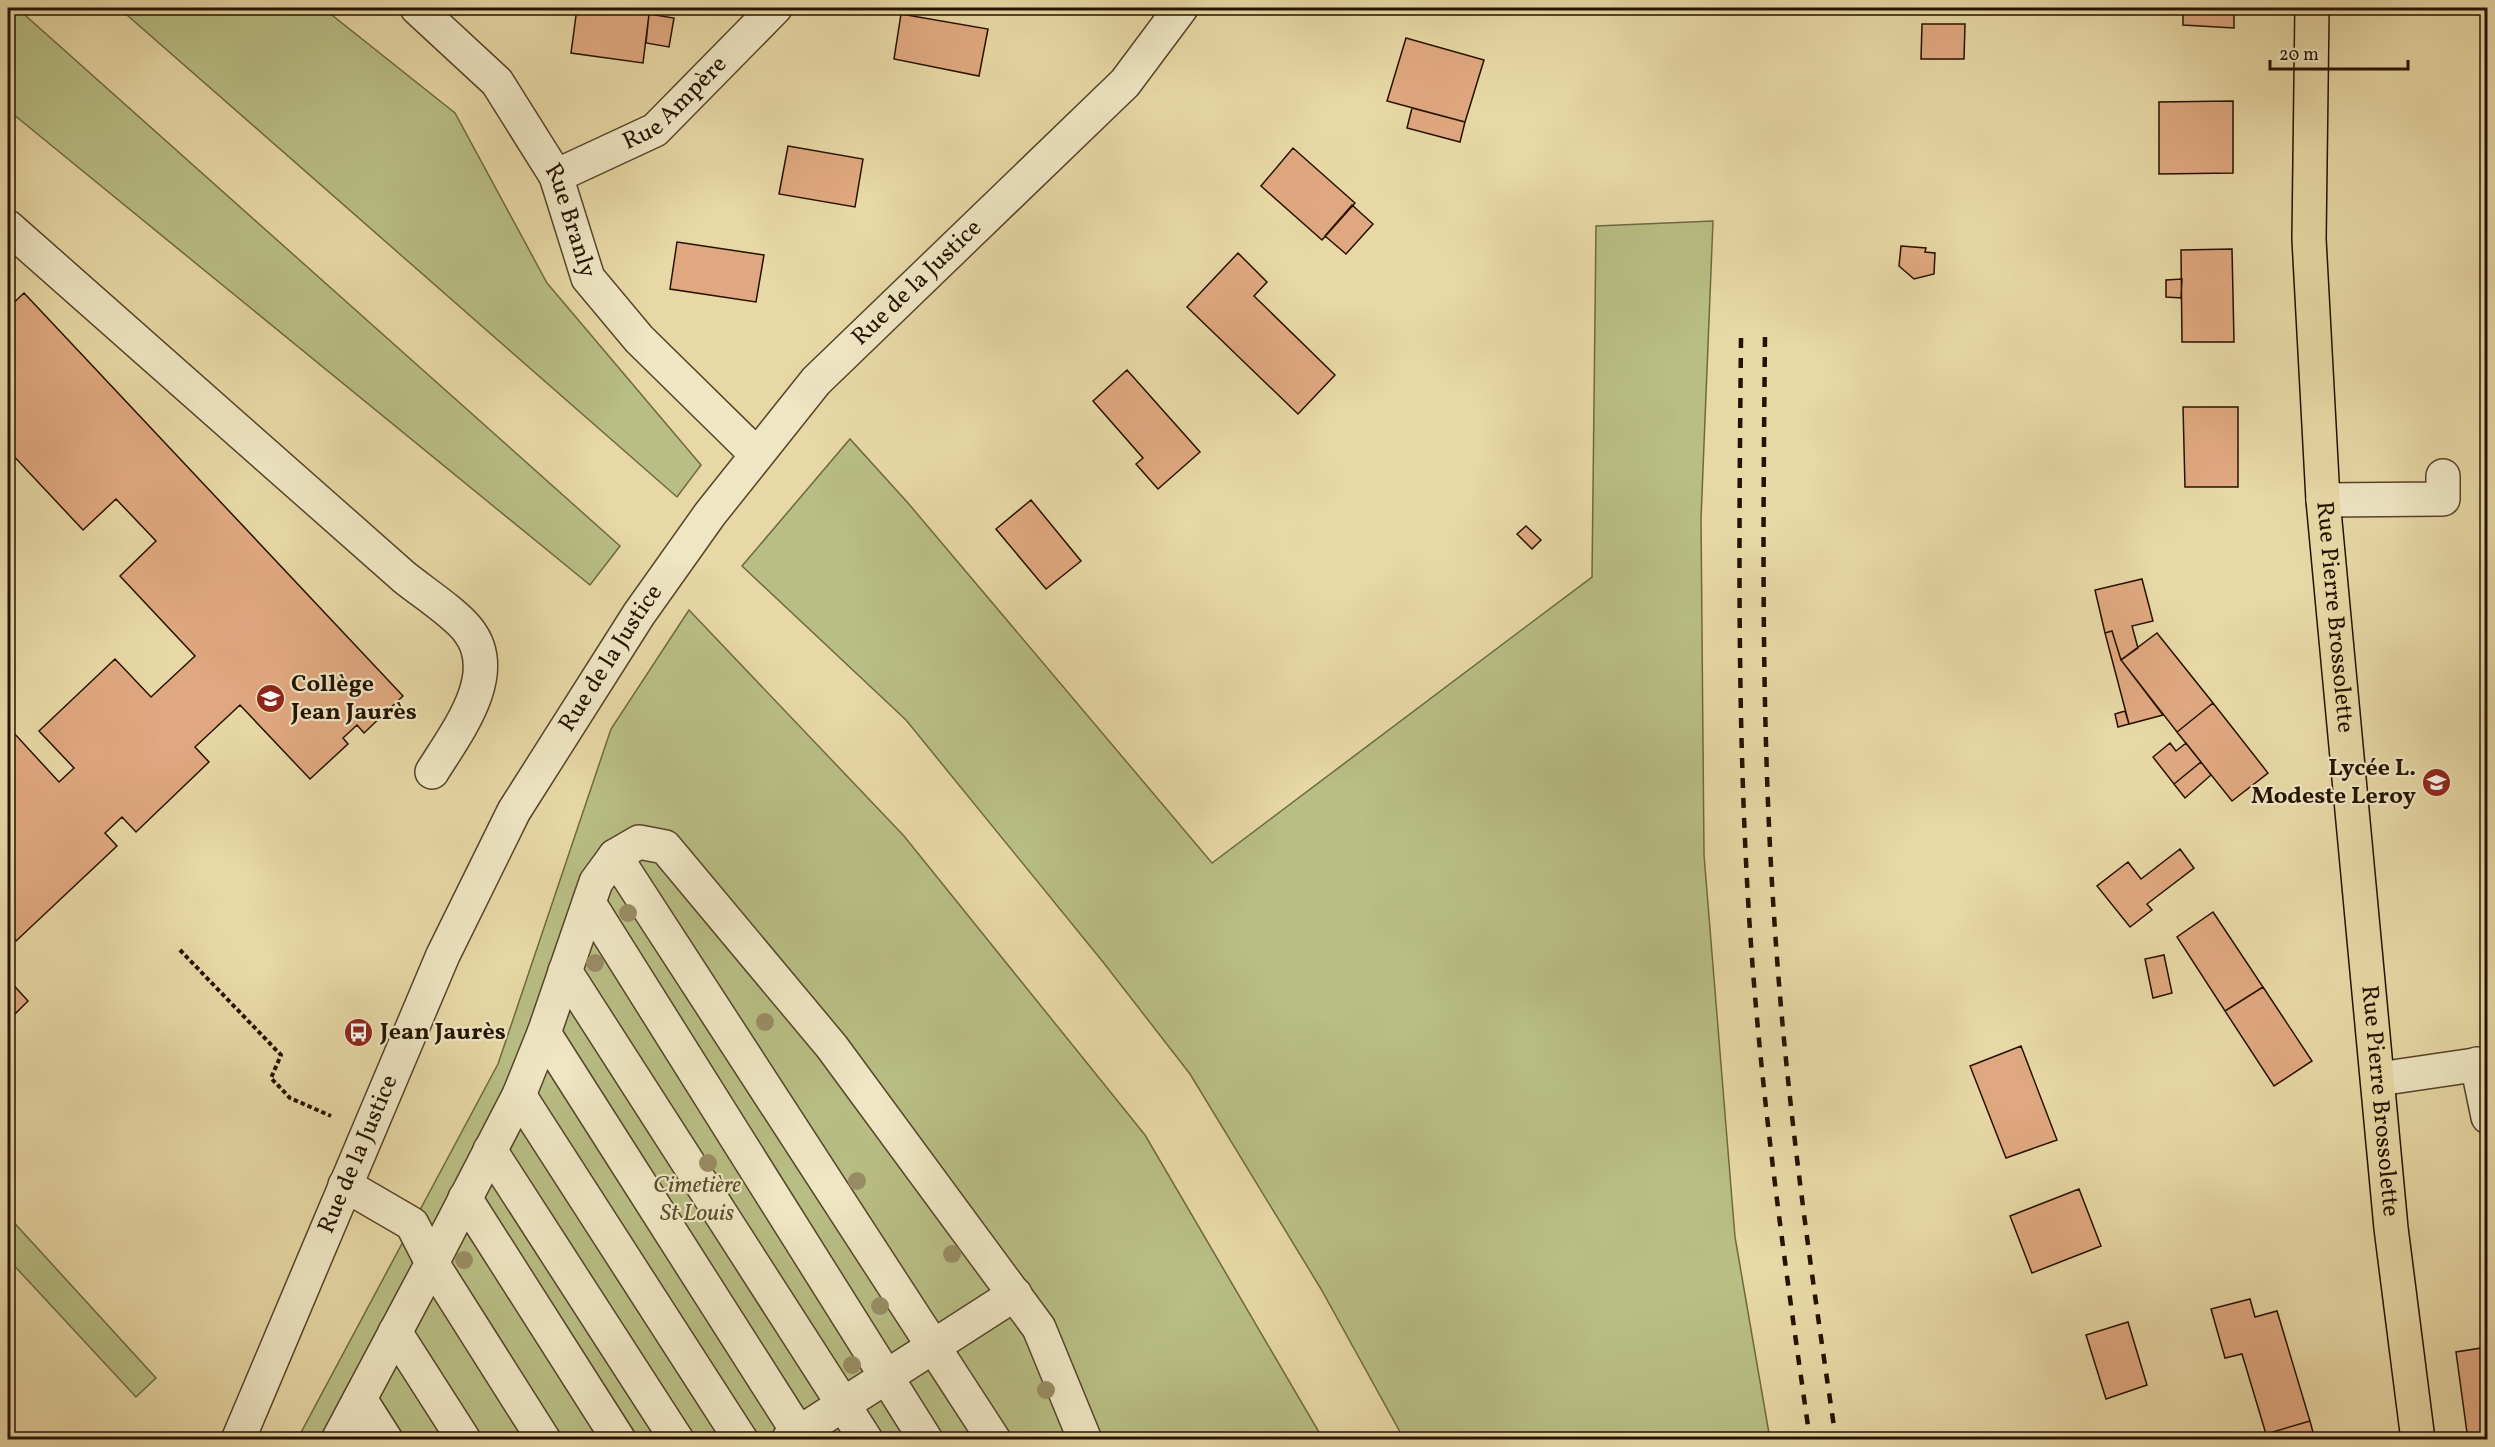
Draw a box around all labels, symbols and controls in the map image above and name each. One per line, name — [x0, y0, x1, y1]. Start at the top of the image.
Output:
scale bar — [2270, 33, 2408, 71]
text: 20 m — [2279, 43, 2319, 68]
street label: Rue Ampère — [617, 49, 735, 160]
street label: Rue Branly — [535, 157, 604, 282]
street label: Rue de la Justice — [845, 212, 990, 354]
street label: Rue Pierre Brossolette — [2306, 500, 2362, 734]
street label: Rue de la Justice — [551, 578, 672, 739]
place label: Collège Jean Jaurès — [290, 668, 417, 730]
school or university icon: Collège Jean Jaurès — [254, 683, 286, 715]
place label: Lycée L. Modeste Leroy — [2251, 752, 2417, 814]
school or university icon: Lycée L. Modeste Leroy — [2421, 767, 2453, 799]
street label: Rue Pierre Brossolette — [2351, 984, 2407, 1218]
place label: Jean Jaurès — [379, 1016, 506, 1050]
bus stop icon: Jean Jaurès — [343, 1017, 375, 1049]
street label: Rue de la Justice — [310, 1070, 407, 1239]
park label: Cimetière St Louis — [653, 1169, 741, 1231]

